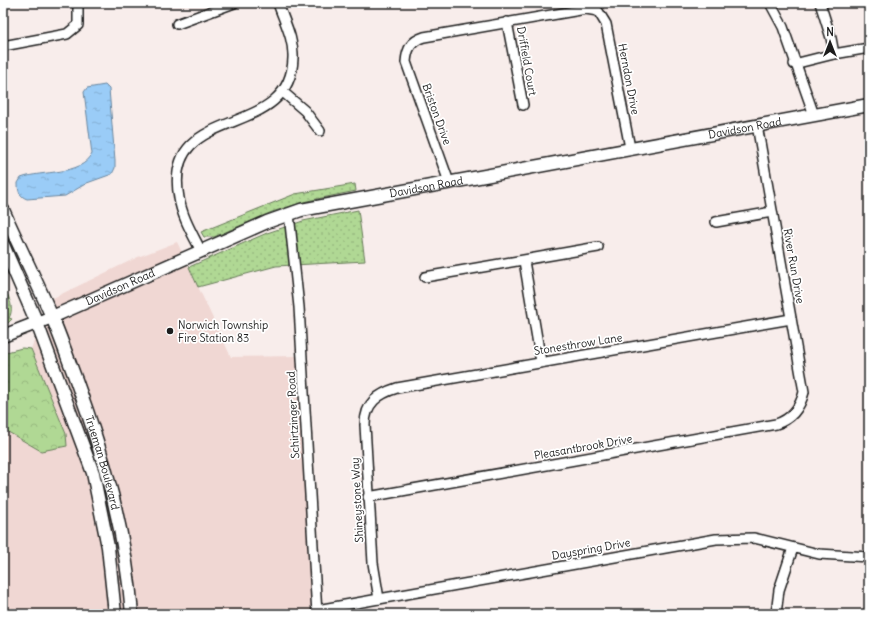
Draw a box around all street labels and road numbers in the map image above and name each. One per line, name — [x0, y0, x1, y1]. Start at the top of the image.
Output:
street label: Driffield Court — [514, 25, 540, 97]
street label: Herndon Drive — [615, 42, 643, 116]
street label: Briston Drive — [419, 82, 455, 147]
street label: Davidson Road — [707, 114, 783, 142]
street label: Davidson Road — [388, 173, 465, 200]
street label: River Run Drive — [780, 227, 808, 305]
street label: Davidson Road — [83, 265, 157, 308]
street label: Stonesthrow Lane — [533, 330, 623, 358]
street label: Schirtzinger Road — [284, 370, 302, 459]
street label: Trueman Boulevard — [82, 414, 123, 512]
street label: Pleasantbrook Drive — [533, 431, 633, 463]
street label: Shineystone Way — [348, 457, 366, 543]
street label: Dayspring Drive — [551, 535, 631, 563]

